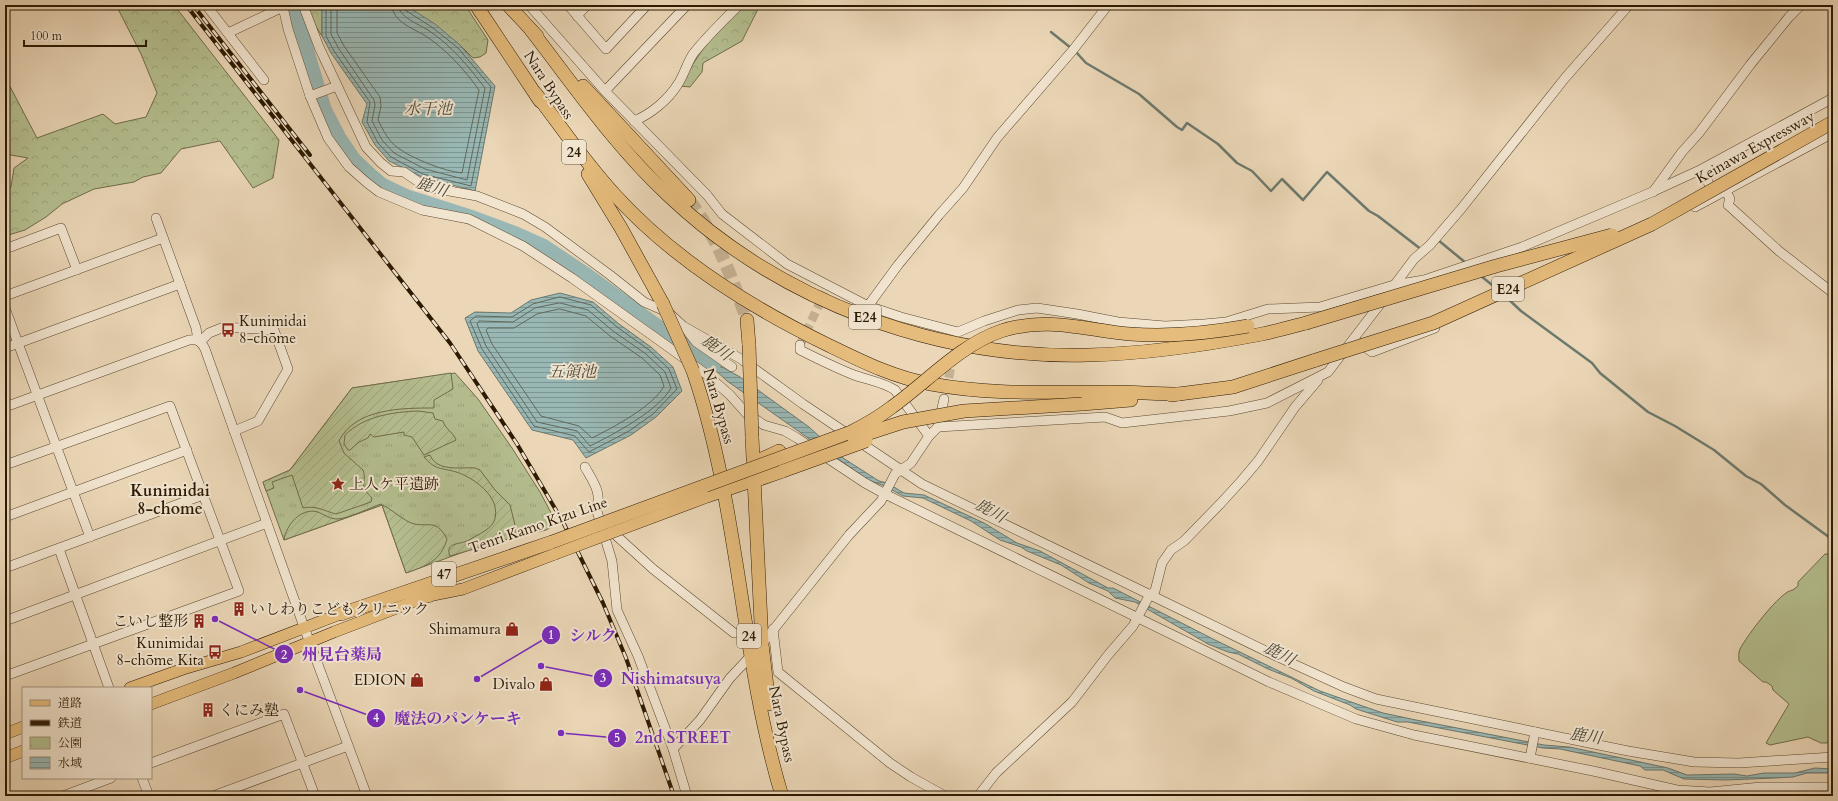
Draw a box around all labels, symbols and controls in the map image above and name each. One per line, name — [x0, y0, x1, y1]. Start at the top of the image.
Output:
scale bar — [24, 22, 146, 48]
text: 100 m — [30, 28, 63, 44]
street label: Nara Bypass — [519, 47, 579, 123]
water label: 水干池 — [404, 98, 454, 120]
street label: Keinawa Expressway — [1692, 106, 1818, 188]
road number: 24 — [562, 140, 586, 164]
water label: 鹿川 — [413, 172, 452, 203]
road number: E24 — [1492, 277, 1524, 301]
road number: E24 — [849, 305, 881, 329]
place label: Kunimidai 8-chōme — [239, 311, 307, 348]
bus stop icon: Kunimidai 8-chōme — [220, 322, 236, 338]
water label: 鹿川 — [697, 330, 737, 367]
water label: 五領池 — [548, 361, 598, 383]
street label: Nara Bypass — [699, 366, 739, 446]
place label: 上人ケ平遺跡 — [349, 474, 439, 494]
place icon: 上人ケ平遺跡 — [330, 476, 346, 492]
district label: Kunimidai 8-chome — [130, 480, 210, 520]
street label: Tenri Kamo Kizu Line — [466, 492, 610, 558]
water label: 鹿川 — [971, 493, 1012, 529]
road number: 47 — [432, 562, 456, 586]
place label: いしわりこどもクリニック — [250, 599, 429, 619]
building icon: いしわりこどもクリニック — [231, 601, 247, 617]
place label: こいし整形 — [113, 611, 188, 631]
building icon: こいし整形 — [191, 613, 207, 629]
place label: Shimamura — [429, 619, 502, 639]
shop icon: Shimamura — [504, 621, 520, 637]
callout: シルク — [541, 621, 625, 649]
road number: 24 — [737, 624, 761, 648]
text: シルク — [569, 625, 617, 647]
text: 1 — [548, 627, 554, 643]
place label: Kunimidai 8-chōme Kita — [116, 633, 205, 670]
water label: 鹿川 — [1260, 637, 1301, 672]
callout: 州見台薬局 — [274, 640, 390, 668]
bus stop icon: Kunimidai 8-chōme Kita — [207, 644, 223, 660]
text: 州見台薬局 — [302, 644, 382, 666]
text: 2 — [281, 647, 287, 663]
callout: Nishimatsuya — [593, 664, 729, 692]
text: Nishimatsuya — [621, 668, 721, 690]
place label: EDION — [354, 670, 406, 690]
text: 3 — [600, 670, 606, 686]
shop icon: EDION — [409, 672, 425, 688]
place label: Divalo — [493, 674, 535, 694]
shop icon: Divalo — [538, 676, 554, 692]
street label: Nara Bypass — [764, 684, 800, 764]
legend — [22, 687, 152, 779]
text: 道路 — [58, 695, 82, 711]
place label: くにみ塾 — [219, 700, 279, 720]
building icon: くにみ塾 — [200, 702, 216, 718]
callout: 魔法のパンケーキ — [366, 704, 530, 732]
text: 魔法のパンケーキ — [394, 708, 522, 730]
text: 4 — [373, 710, 379, 726]
text: 鉄道 — [57, 715, 82, 731]
water label: 鹿川 — [1568, 723, 1605, 750]
callout: 2nd STREET — [607, 724, 739, 752]
text: 2nd STREET — [635, 727, 731, 749]
text: 5 — [614, 730, 620, 746]
text: 公園 — [58, 735, 82, 751]
text: 水域 — [58, 755, 82, 771]

